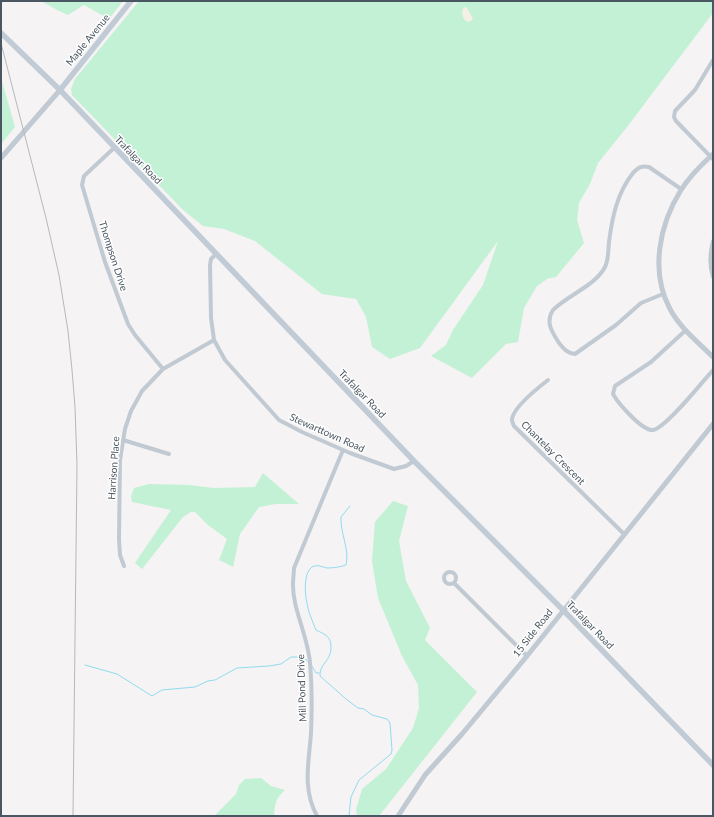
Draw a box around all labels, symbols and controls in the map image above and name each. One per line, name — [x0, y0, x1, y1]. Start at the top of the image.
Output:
street label: Maple Avenue — [64, 12, 112, 68]
street label: Trafalgar Road — [112, 133, 164, 187]
street label: Thompson Drive — [96, 219, 130, 293]
street label: Trafalgar Road — [336, 367, 388, 421]
street label: Stewarttown Road — [288, 411, 366, 455]
street label: Chantelay Crescent — [519, 419, 587, 487]
street label: Harrison Place — [106, 436, 122, 500]
street label: Trafalgar Road — [564, 598, 616, 652]
street label: 15 Side Road — [511, 607, 555, 659]
street label: Mill Pond Drive — [295, 654, 309, 722]

